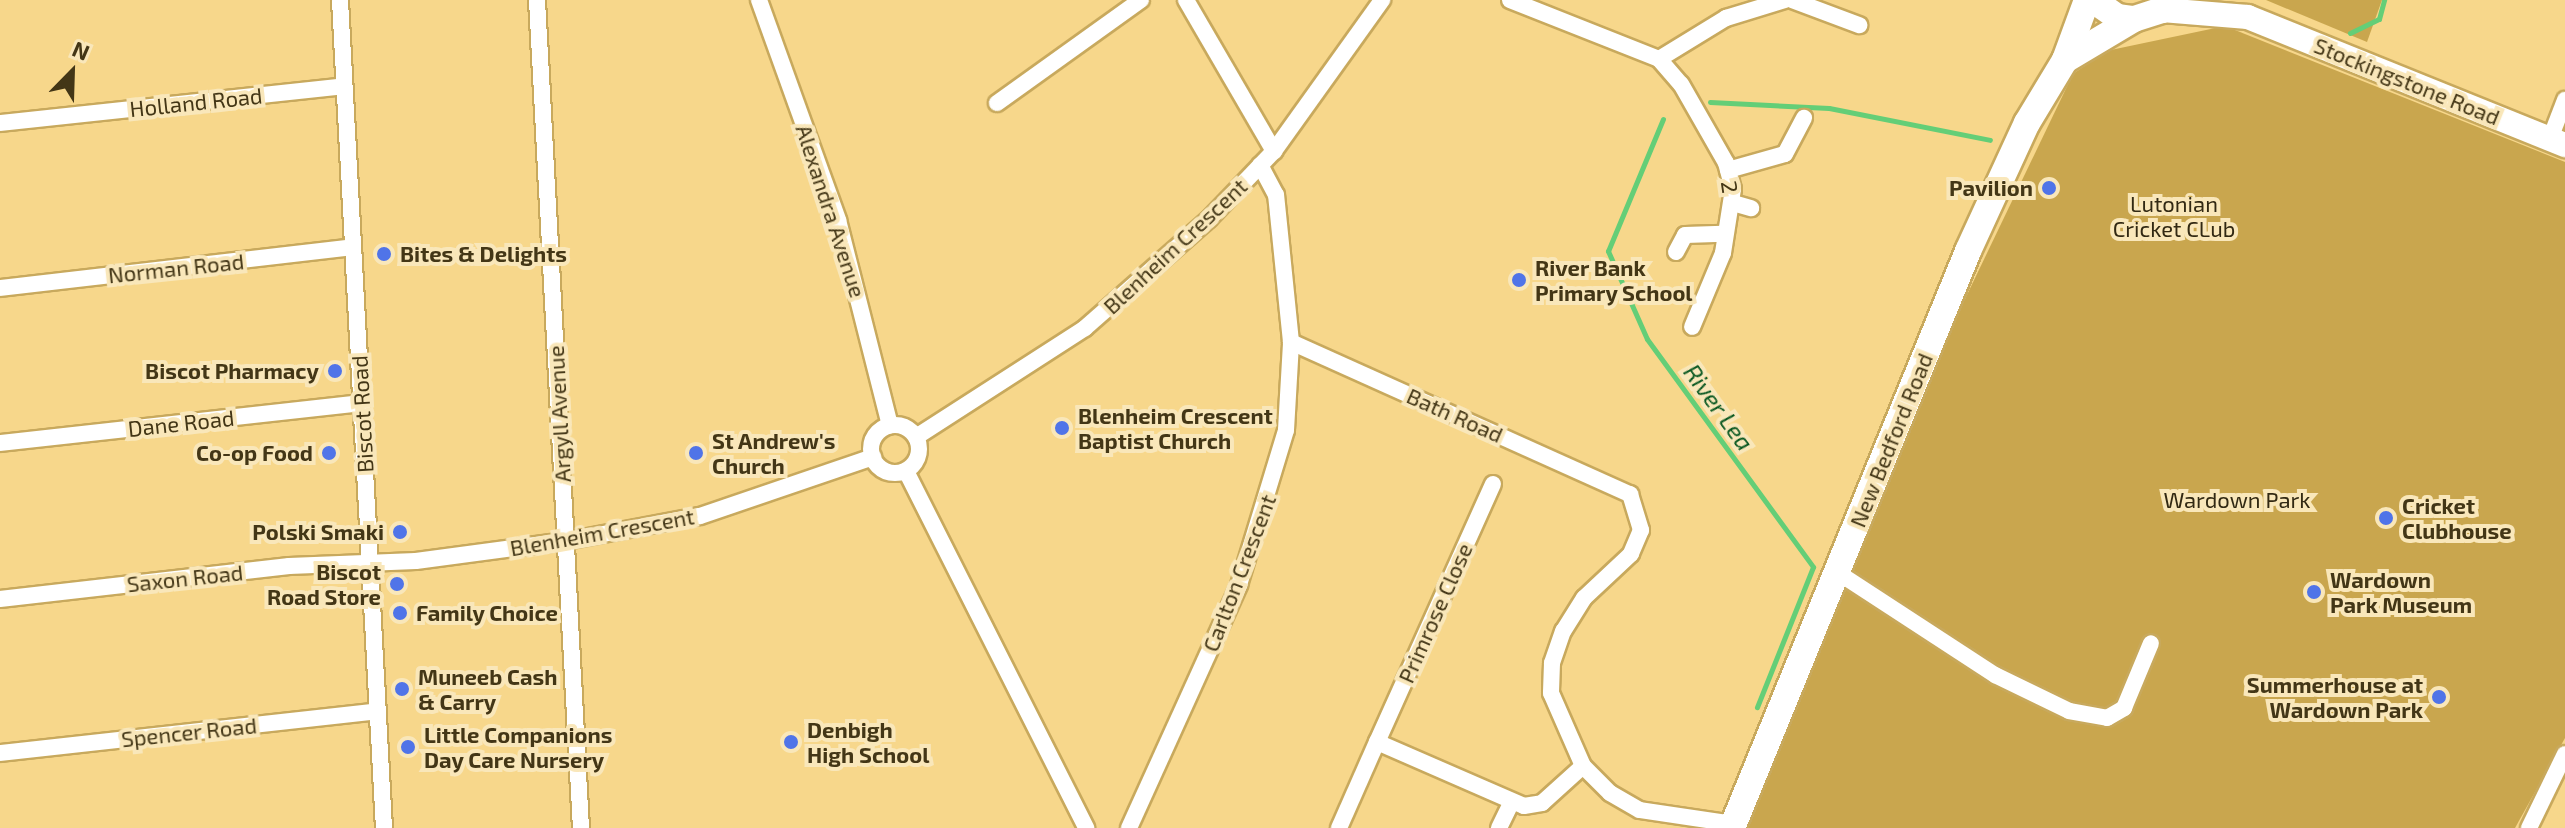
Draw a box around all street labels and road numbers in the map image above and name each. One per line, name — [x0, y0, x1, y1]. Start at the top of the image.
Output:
street label: Stockingstone Road — [2310, 32, 2504, 130]
street label: Holland Road — [128, 82, 264, 122]
street label: Alexandra Avenue — [791, 121, 871, 301]
street label: Blenheim Crescent — [1098, 173, 1252, 319]
street label: 2 — [1716, 179, 1744, 195]
street label: Norman Road — [107, 248, 245, 288]
street label: Argyll Avenue — [542, 344, 576, 484]
street label: New Bedford Road — [1844, 349, 1938, 531]
street label: Biscot Road — [346, 355, 378, 473]
street label: Bath Road — [1403, 382, 1507, 448]
street label: Dane Road — [126, 404, 236, 442]
street label: Carlton Crescent — [1197, 491, 1281, 655]
street label: Blenheim Crescent — [508, 503, 696, 561]
street label: Primrose Close — [1392, 539, 1478, 687]
street label: Saxon Road — [126, 559, 244, 597]
street label: Spencer Road — [120, 712, 258, 752]

